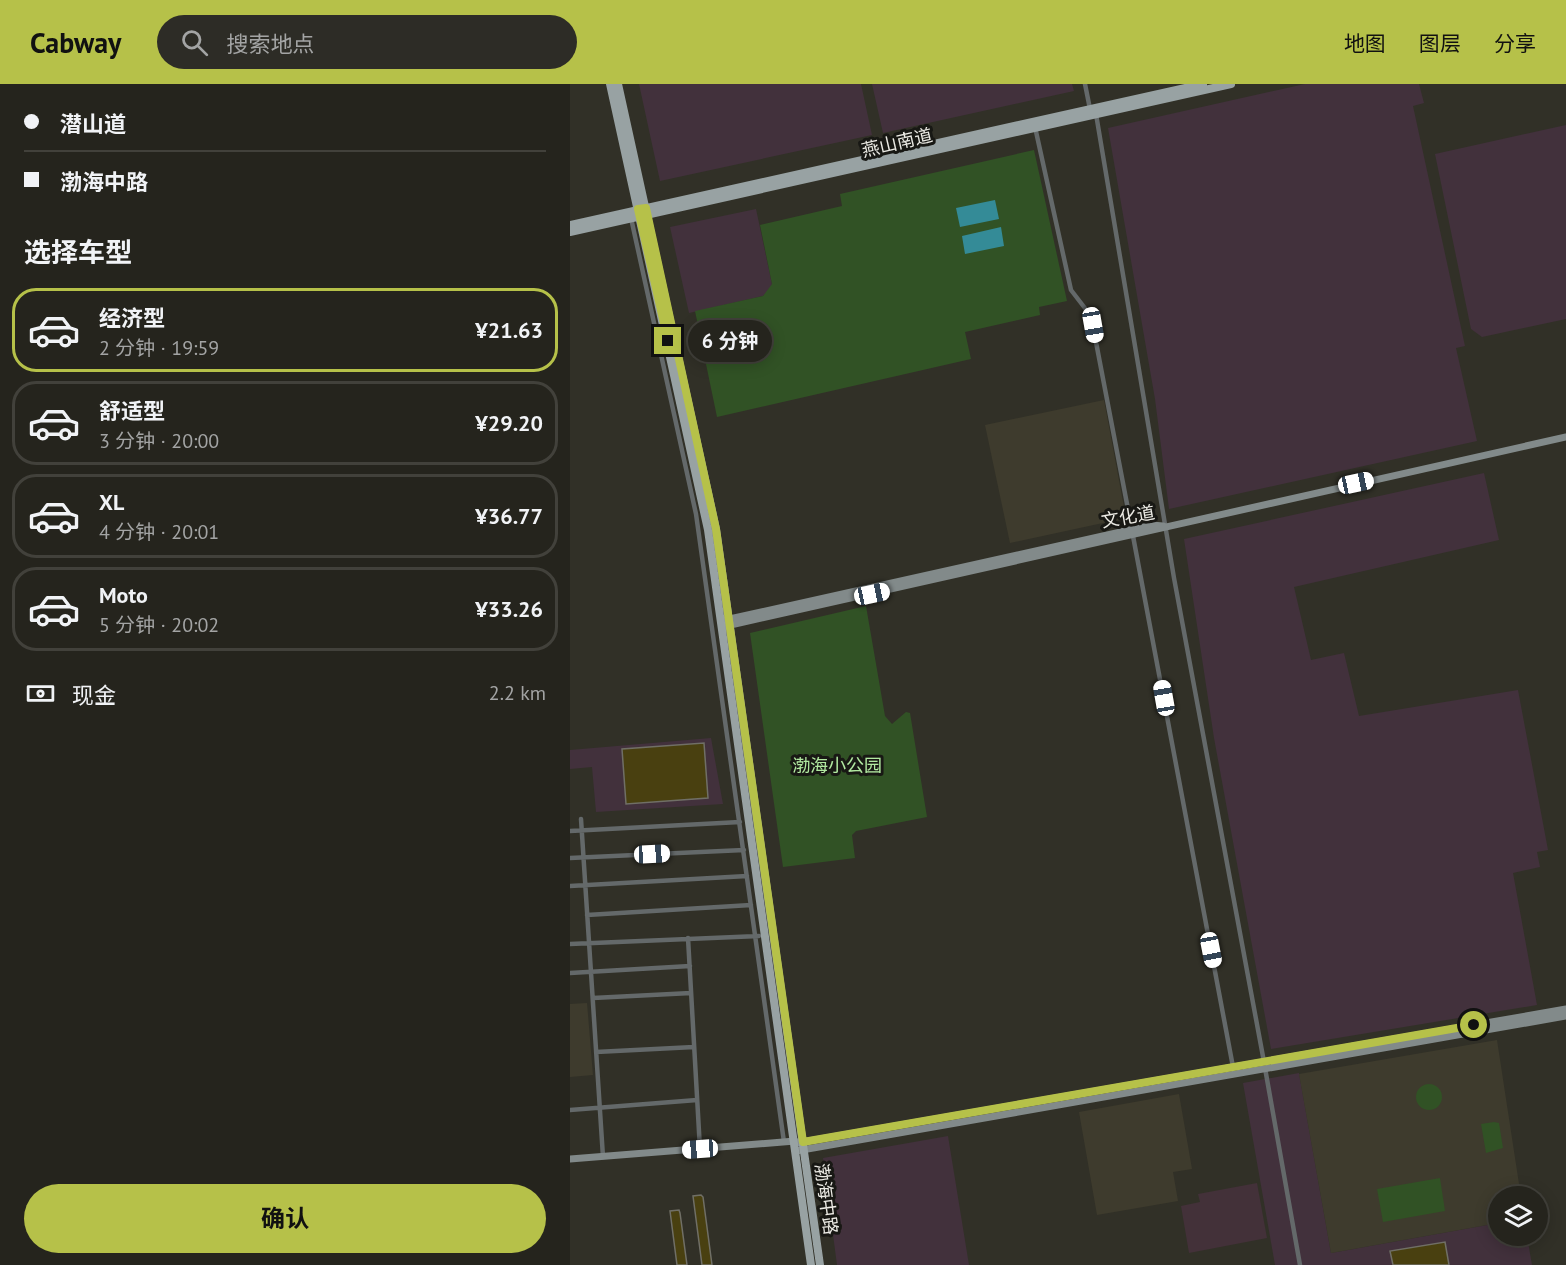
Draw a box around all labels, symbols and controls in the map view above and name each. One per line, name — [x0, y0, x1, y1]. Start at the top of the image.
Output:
search box — [157, 15, 577, 69]
text: Cabway — [30, 24, 121, 61]
icon: search — [178, 26, 211, 59]
text: 搜索地点 — [226, 30, 314, 58]
text: 地图 — [1344, 30, 1386, 57]
text: 图层 — [1419, 30, 1461, 57]
text: 分享 — [1494, 30, 1536, 57]
text: 潜山道 — [60, 110, 126, 138]
street label: 燕山南道 — [859, 123, 935, 162]
text: 渤海中路 — [60, 168, 148, 196]
text: 选择车型 — [24, 235, 132, 269]
icon: car — [27, 303, 81, 357]
text: 经济型 — [99, 304, 165, 332]
car — [1081, 306, 1105, 344]
text: ¥21.63 — [475, 316, 543, 344]
callout: 6 分钟 — [689, 320, 773, 362]
route end — [654, 327, 681, 354]
text: 6 分钟 — [702, 328, 758, 354]
text: 2 分钟 · 19:59 — [99, 335, 219, 361]
icon: car — [27, 396, 81, 450]
text: 舒适型 — [99, 397, 165, 425]
text: ¥29.20 — [475, 409, 543, 437]
text: 3 分钟 · 20:00 — [99, 428, 219, 454]
car — [1337, 470, 1375, 496]
text: XL — [99, 488, 124, 516]
icon: car — [27, 489, 81, 543]
street label: 文化道 — [1099, 500, 1156, 533]
text: ¥36.77 — [475, 502, 543, 530]
text: 4 分钟 · 20:01 — [99, 519, 219, 545]
text: Moto — [99, 581, 148, 609]
car — [853, 581, 891, 607]
icon: car — [27, 582, 81, 636]
text: ¥33.26 — [475, 595, 543, 623]
text: 5 分钟 · 20:02 — [99, 612, 219, 638]
icon: cash — [24, 677, 57, 710]
car — [1152, 679, 1176, 717]
text: 2.2 km — [489, 680, 546, 706]
text: 现金 — [72, 681, 116, 709]
park label: 渤海小公园 — [792, 754, 882, 777]
car — [634, 844, 670, 864]
car — [1199, 931, 1223, 969]
route start — [1460, 1011, 1487, 1038]
car — [681, 1139, 719, 1159]
street label: 渤海中路 — [810, 1162, 843, 1236]
button: 确认 — [24, 1184, 546, 1253]
map controls — [1488, 1186, 1548, 1246]
button: layers — [1488, 1186, 1548, 1246]

